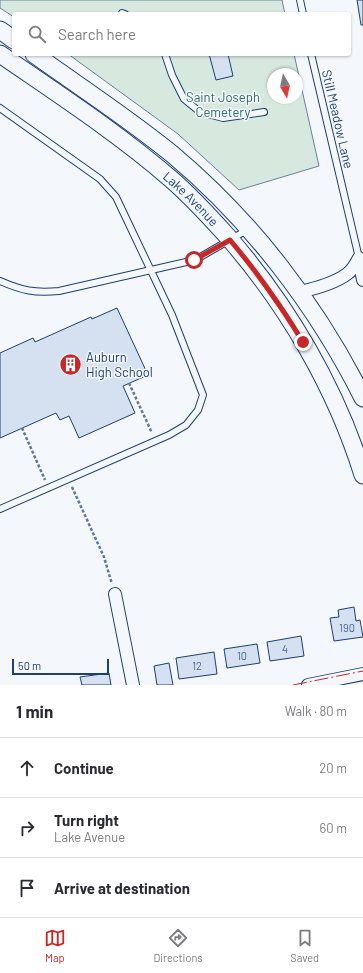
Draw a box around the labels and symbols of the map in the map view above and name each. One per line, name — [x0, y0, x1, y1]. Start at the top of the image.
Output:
north arrow — [267, 68, 303, 104]
street label: Still Meadow Lane — [319, 68, 357, 170]
park label: Saint Joseph Cemetery — [186, 89, 260, 120]
street label: Lake Avenue — [160, 168, 222, 229]
route start — [185, 251, 203, 269]
route end — [294, 333, 312, 351]
place label: Auburn High School — [86, 349, 153, 380]
building icon: Auburn High School — [58, 351, 84, 377]
house number: 190 — [339, 621, 355, 634]
house number: 4 — [282, 642, 288, 655]
house number: 10 — [237, 649, 247, 662]
scale bar — [12, 657, 109, 676]
house number: 12 — [192, 659, 202, 672]

